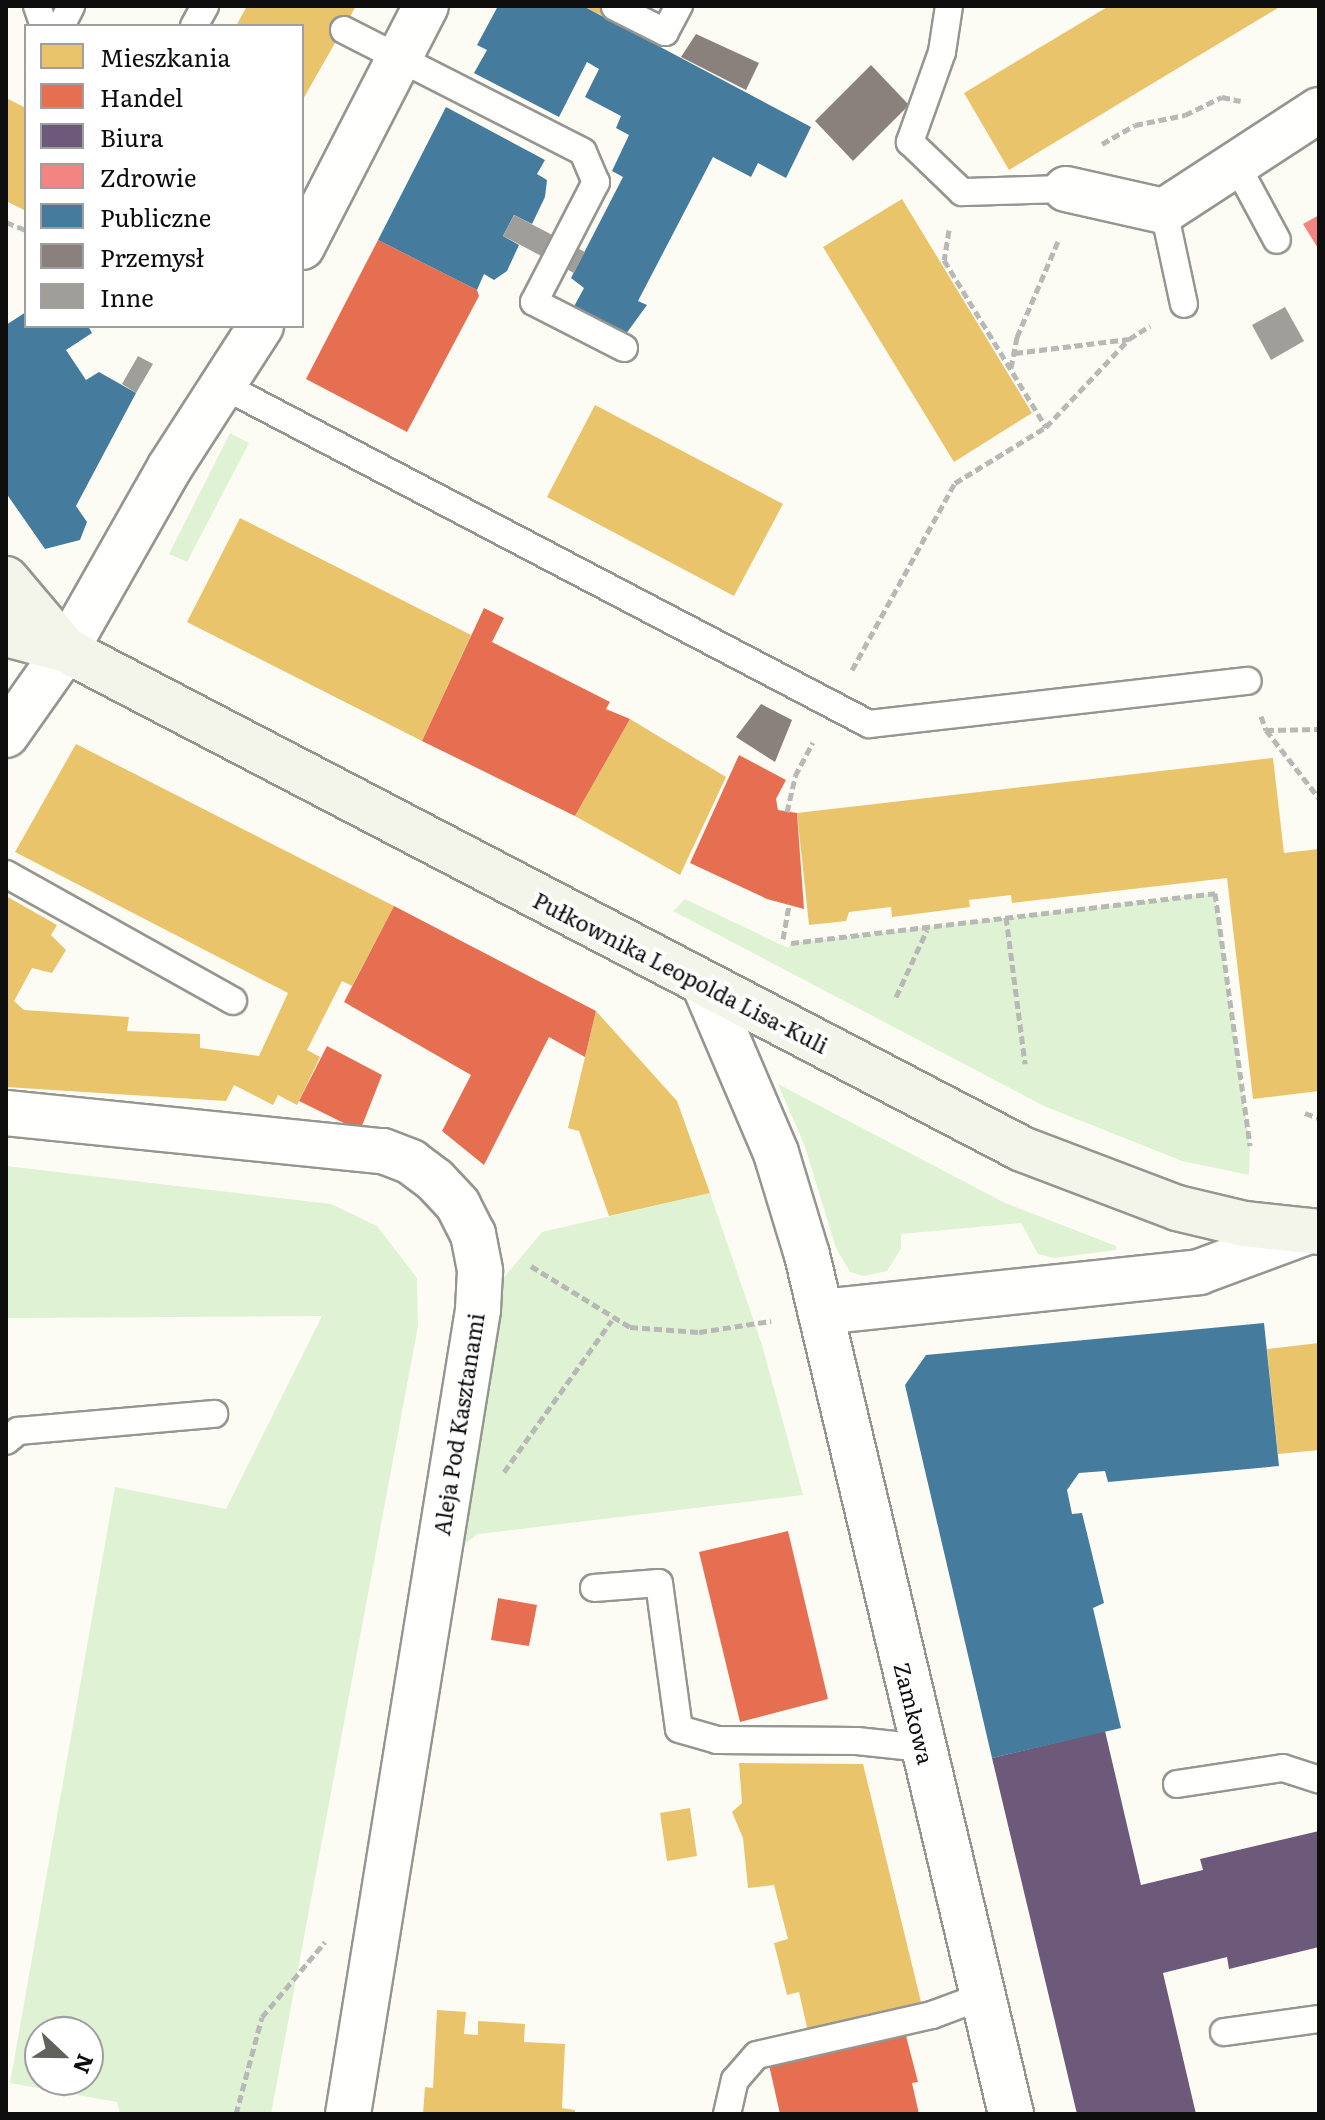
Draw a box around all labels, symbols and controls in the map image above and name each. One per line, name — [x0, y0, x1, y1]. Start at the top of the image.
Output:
legend — [24, 24, 304, 328]
text: Mieszkania — [100, 39, 230, 74]
text: Handel — [100, 79, 183, 114]
text: Biura — [100, 119, 163, 154]
text: Zdrowie — [100, 159, 196, 194]
text: Publiczne — [100, 199, 211, 234]
text: Przemysł — [100, 239, 204, 274]
text: Inne — [100, 279, 154, 314]
street label: Pułkownika Leopolda Lisa-Kuli — [529, 886, 833, 1058]
street label: Aleja Pod Kasztanami — [427, 1311, 489, 1537]
street label: Zamkowa — [890, 1659, 940, 1767]
north arrow — [24, 2016, 104, 2096]
text: N — [66, 2050, 104, 2079]

